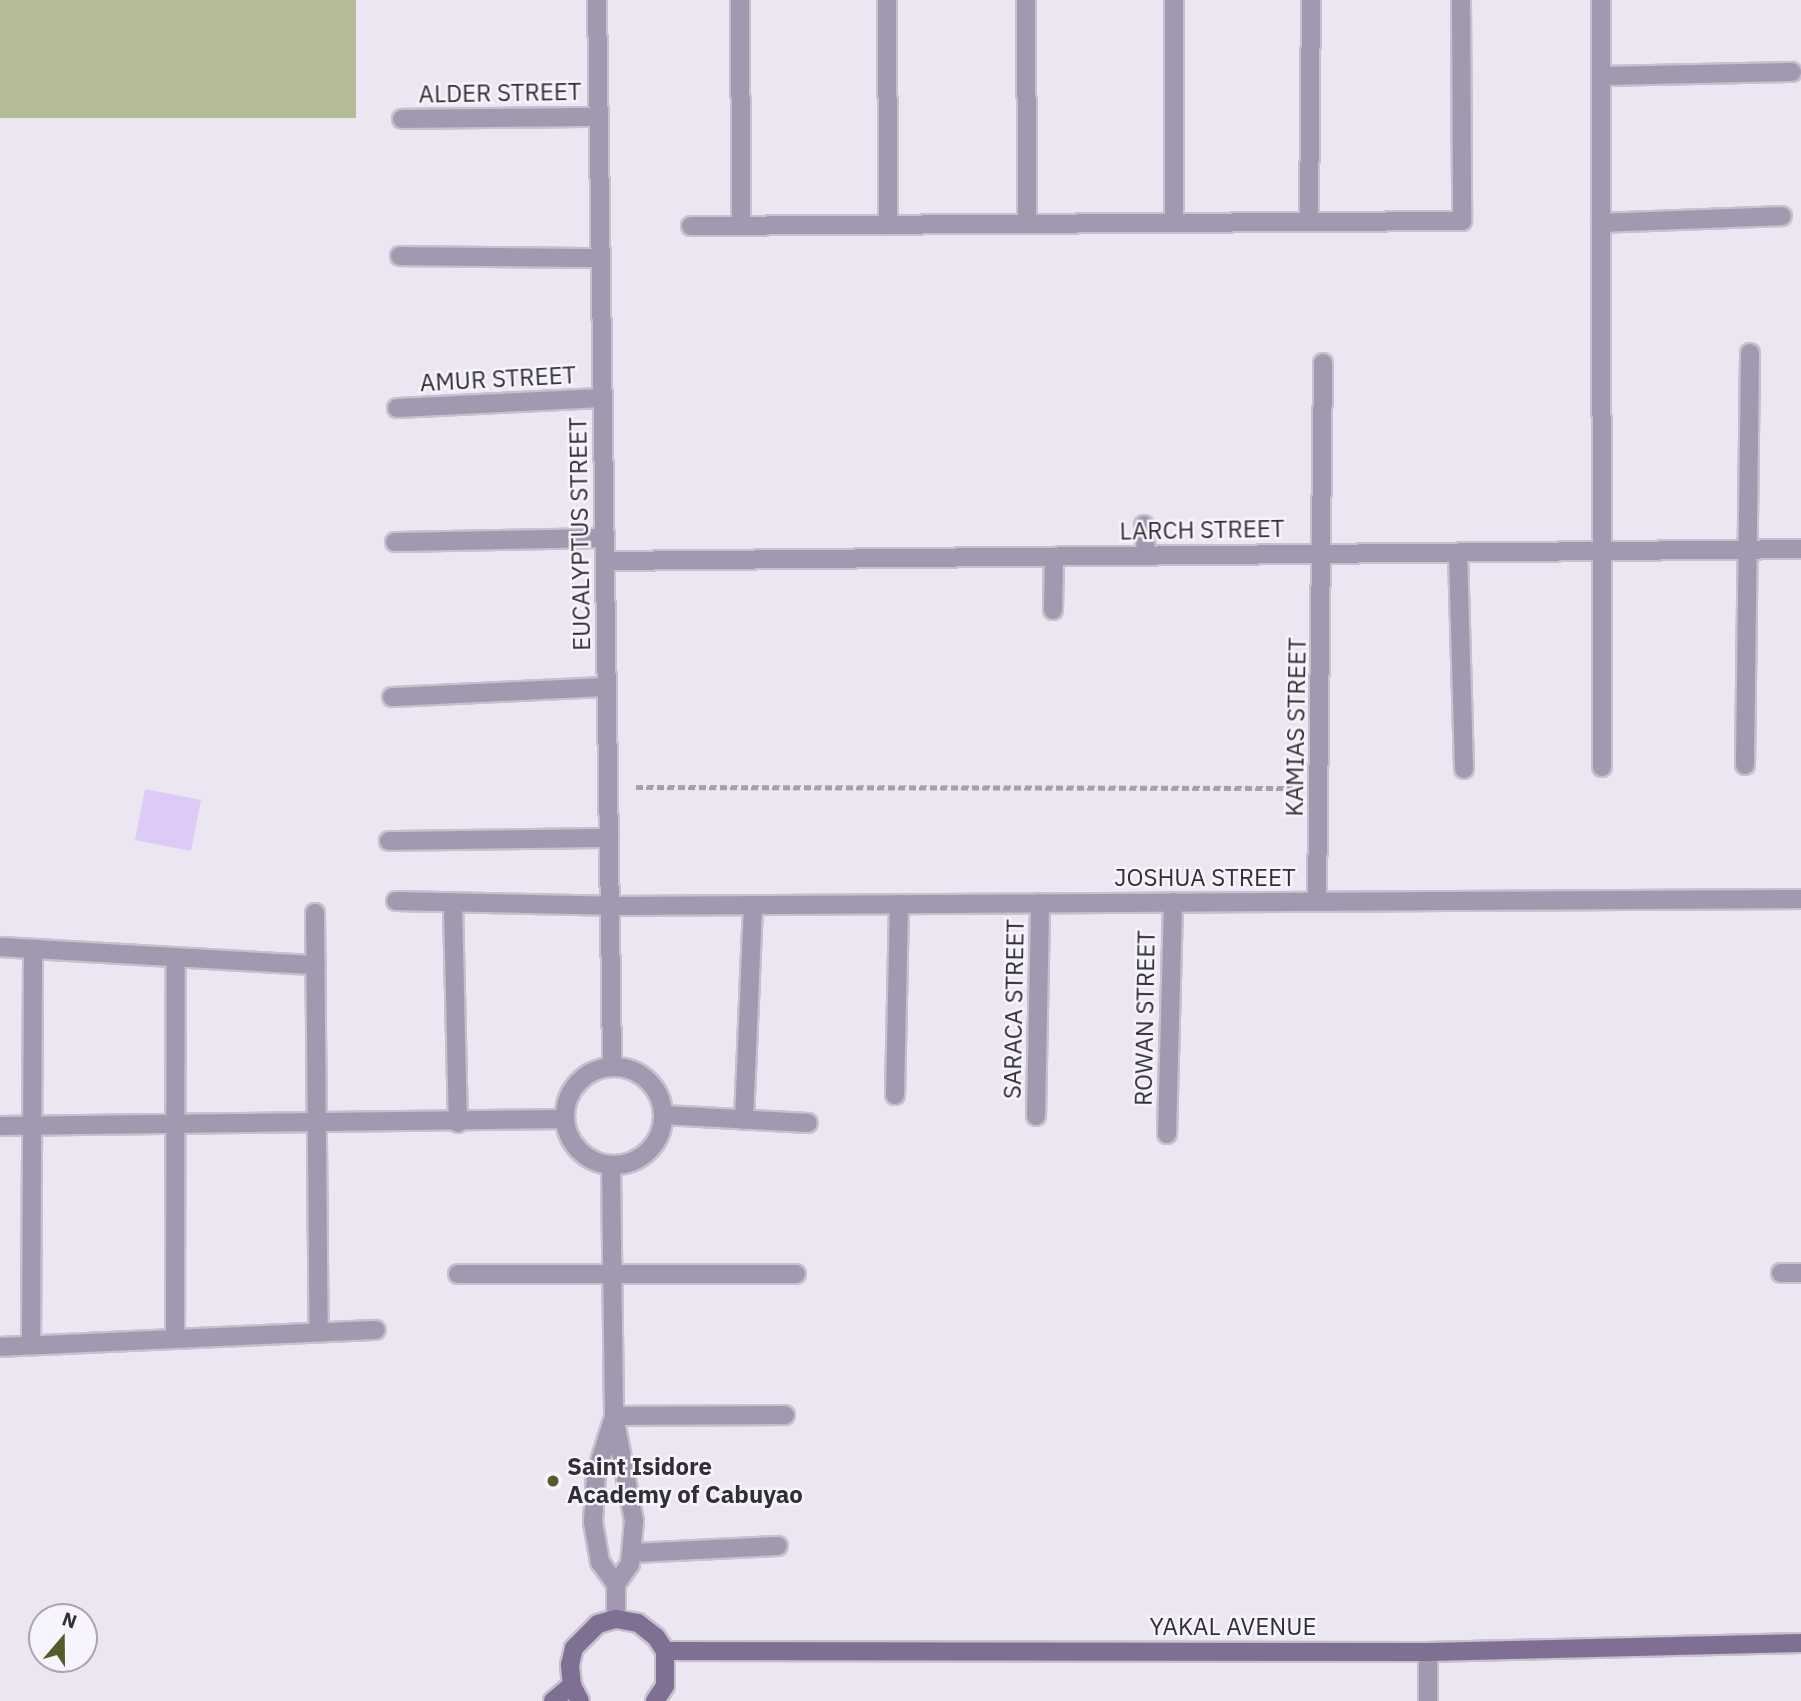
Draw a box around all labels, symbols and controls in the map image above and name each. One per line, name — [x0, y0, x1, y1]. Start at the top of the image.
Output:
street label: ALDER STREET — [418, 77, 582, 109]
street label: AMUR STREET — [419, 361, 577, 397]
street label: EUCALYPTUS STREET — [564, 417, 596, 651]
street label: LARCH STREET — [1119, 514, 1285, 546]
street label: KAMIAS STREET — [1280, 637, 1312, 817]
street label: JOSHUA STREET — [1114, 864, 1296, 892]
street label: SARACA STREET — [998, 919, 1030, 1099]
street label: ROWAN STREET — [1129, 930, 1161, 1106]
place label: Saint Isidore Academy of Cabuyao — [567, 1453, 803, 1509]
marker: Saint Isidore Academy of Cabuyao — [545, 1473, 561, 1489]
north arrow — [28, 1603, 98, 1673]
text: N — [59, 1607, 80, 1634]
street label: YAKAL AVENUE — [1150, 1613, 1316, 1641]

